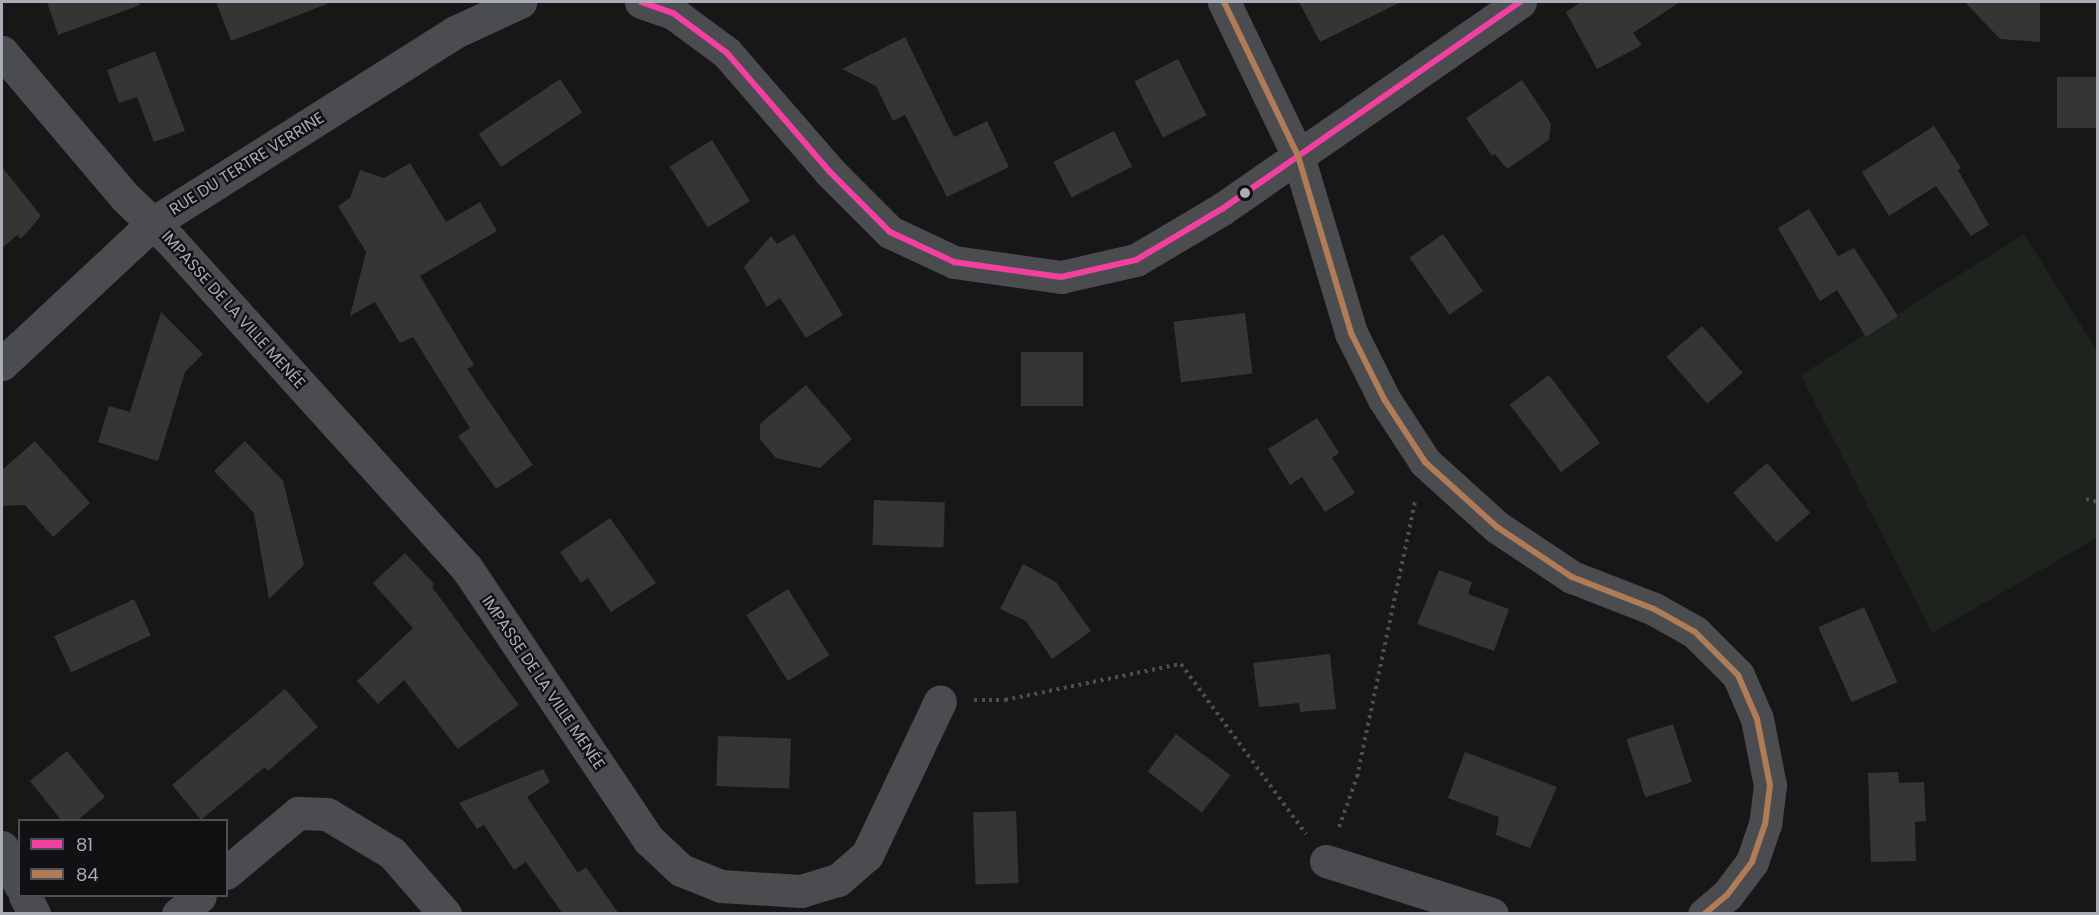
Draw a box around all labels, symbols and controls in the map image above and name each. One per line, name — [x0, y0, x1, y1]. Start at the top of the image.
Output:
street label: RUE DU TERTRE VERRINE — [166, 109, 328, 219]
unlabelled marker — [1239, 187, 1251, 199]
street label: IMPASSE DE LA VILLE MENÉE — [157, 227, 309, 393]
street label: IMPASSE DE LA VILLE MENÉE — [478, 592, 608, 774]
legend — [18, 819, 228, 897]
text: 81 — [76, 832, 93, 857]
text: 84 — [76, 862, 99, 887]

